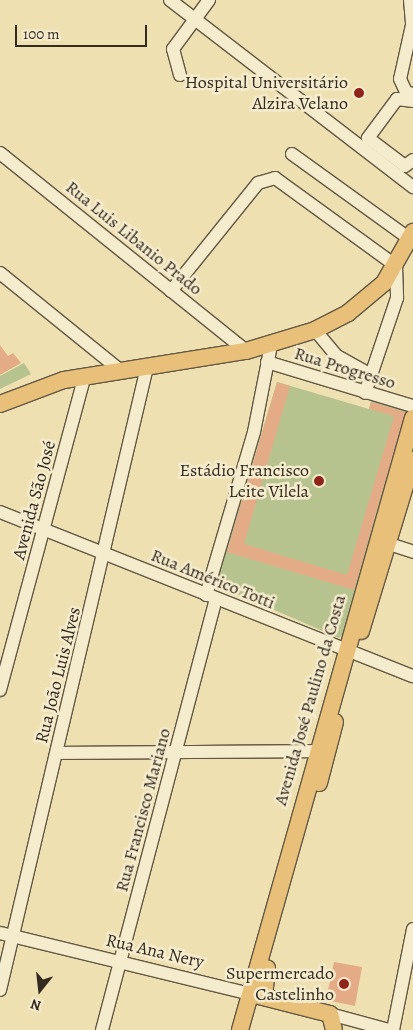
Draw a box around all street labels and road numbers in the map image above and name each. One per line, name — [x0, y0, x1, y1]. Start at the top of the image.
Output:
street label: Rua Luis Libanio Prado — [61, 176, 207, 300]
street label: Rua Progresso — [292, 342, 398, 394]
street label: Avenida São José — [8, 438, 60, 562]
street label: Rua Américo Totti — [148, 544, 278, 614]
street label: Avenida José Paulino da Costa — [270, 592, 350, 808]
street label: Rua João Luis Alves — [31, 605, 85, 745]
street label: Rua Francisco Mariano — [111, 726, 175, 894]
street label: Rua Ana Nery — [104, 929, 206, 973]

